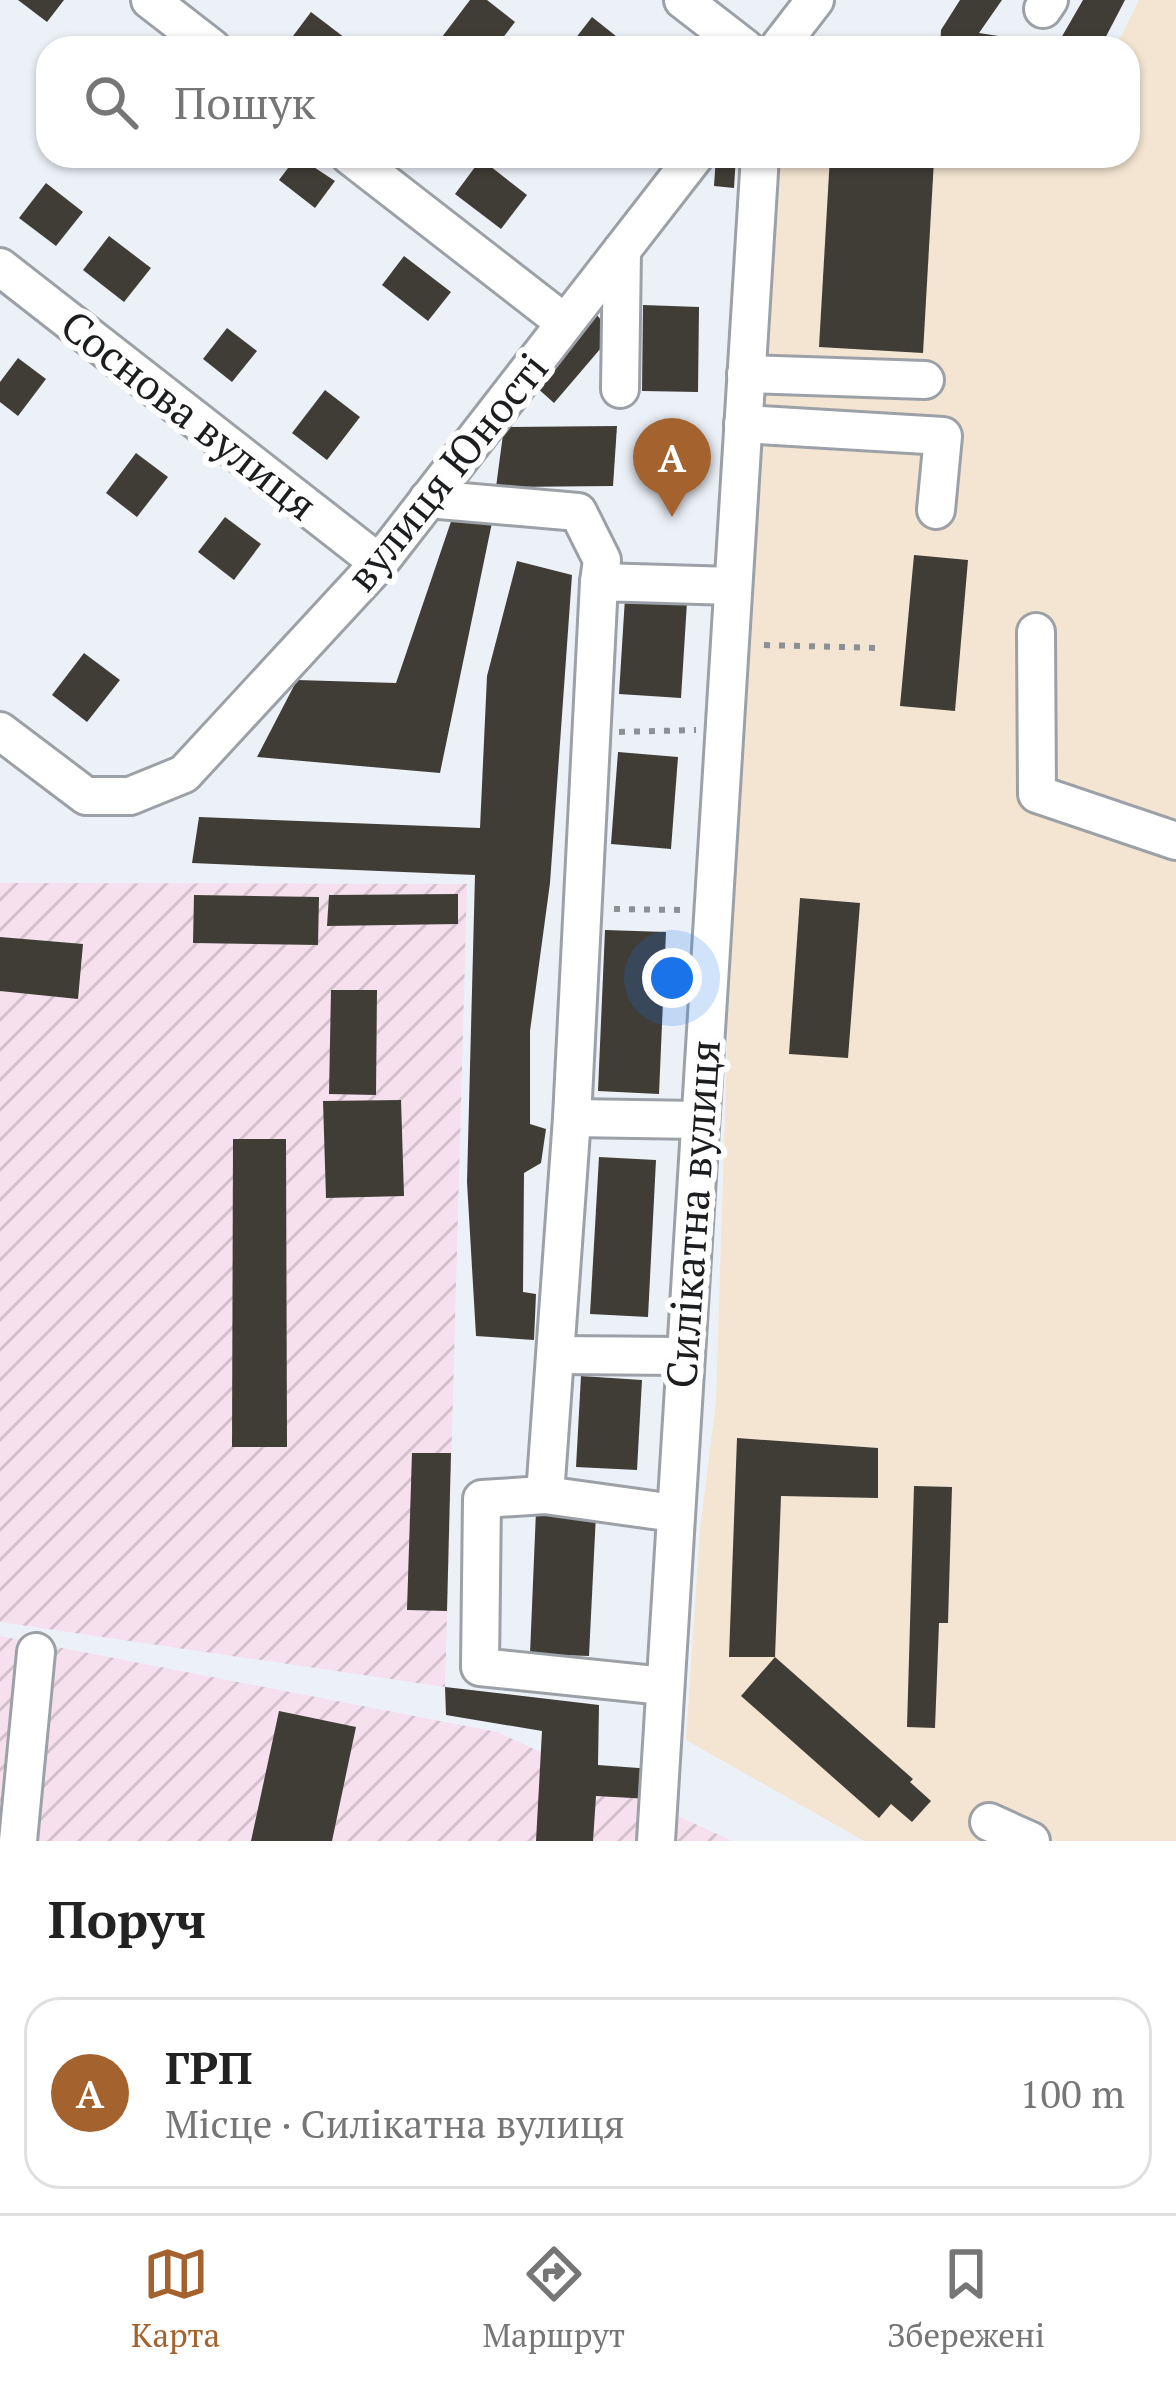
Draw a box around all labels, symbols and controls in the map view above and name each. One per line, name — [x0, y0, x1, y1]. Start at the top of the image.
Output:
search box — [36, 36, 1140, 168]
icon: search — [78, 69, 144, 135]
text: Пошук — [174, 72, 316, 132]
street label: Соснова вулиця — [50, 297, 329, 532]
street label: вулиця Юності — [333, 341, 560, 602]
pin: A — [633, 418, 711, 517]
your location — [642, 948, 702, 1008]
street label: Силікатна вулиця — [652, 1038, 732, 1390]
text: Поруч — [48, 1885, 206, 1953]
text: ГРП — [165, 2037, 252, 2097]
text: A — [76, 2067, 104, 2119]
text: 100 m — [1020, 2067, 1125, 2119]
text: Місце · Силікатна вулиця — [165, 2097, 625, 2149]
tab: Карта — [131, 2241, 220, 2356]
tab: Маршрут — [482, 2241, 625, 2356]
tab: Збережені — [887, 2241, 1045, 2356]

